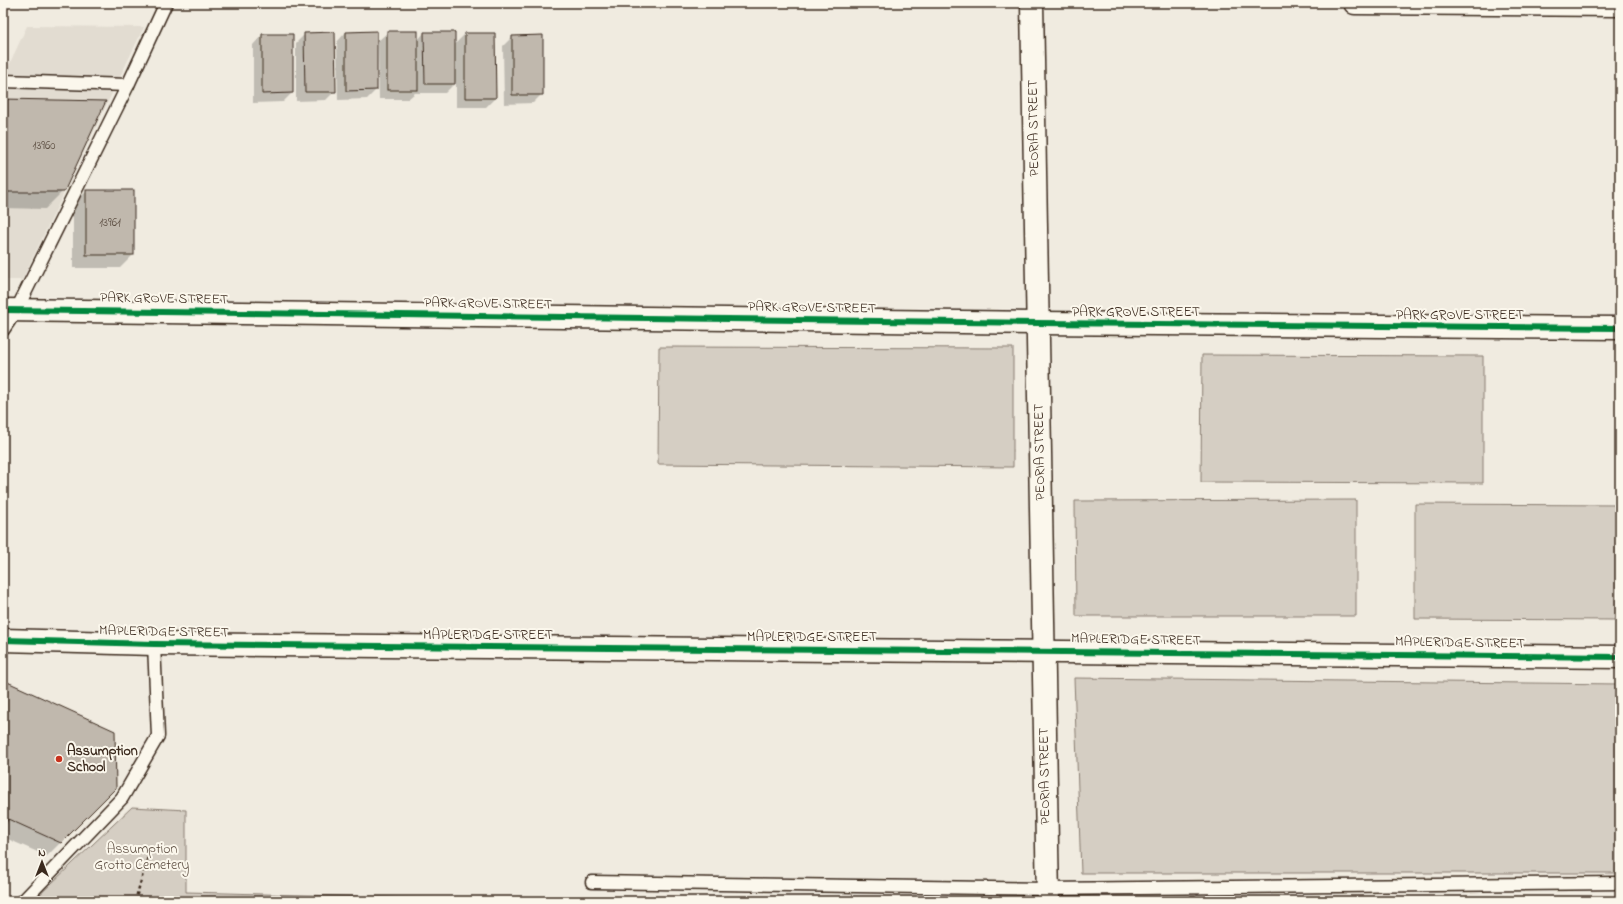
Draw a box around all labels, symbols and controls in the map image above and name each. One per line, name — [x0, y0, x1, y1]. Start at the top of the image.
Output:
street label: PEORIA STREET — [1023, 79, 1045, 177]
house number: 13960 — [33, 137, 55, 155]
house number: 13961 — [99, 214, 121, 232]
street label: PARK GROVE STREET — [100, 287, 228, 311]
street label: PARK GROVE STREET — [424, 292, 552, 316]
street label: PARK GROVE STREET — [748, 296, 876, 320]
street label: PARK GROVE STREET — [1072, 302, 1200, 323]
street label: PARK GROVE STREET — [1396, 305, 1524, 326]
street label: PEORIA STREET — [1029, 403, 1051, 501]
street label: MAPLERIDGE STREET — [99, 620, 229, 644]
street label: MAPLERIDGE STREET — [423, 625, 553, 646]
street label: MAPLERIDGE STREET — [747, 627, 877, 648]
street label: MAPLERIDGE STREET — [1071, 628, 1201, 652]
street label: MAPLERIDGE STREET — [1395, 631, 1525, 655]
street label: PEORIA STREET — [1034, 727, 1056, 825]
place label: Assumption School — [67, 741, 138, 778]
marker: Assumption School — [54, 754, 64, 764]
park label: Assumption Grotto Cemetery — [95, 839, 190, 877]
north arrow — [22, 842, 62, 882]
text: N — [38, 845, 46, 861]

